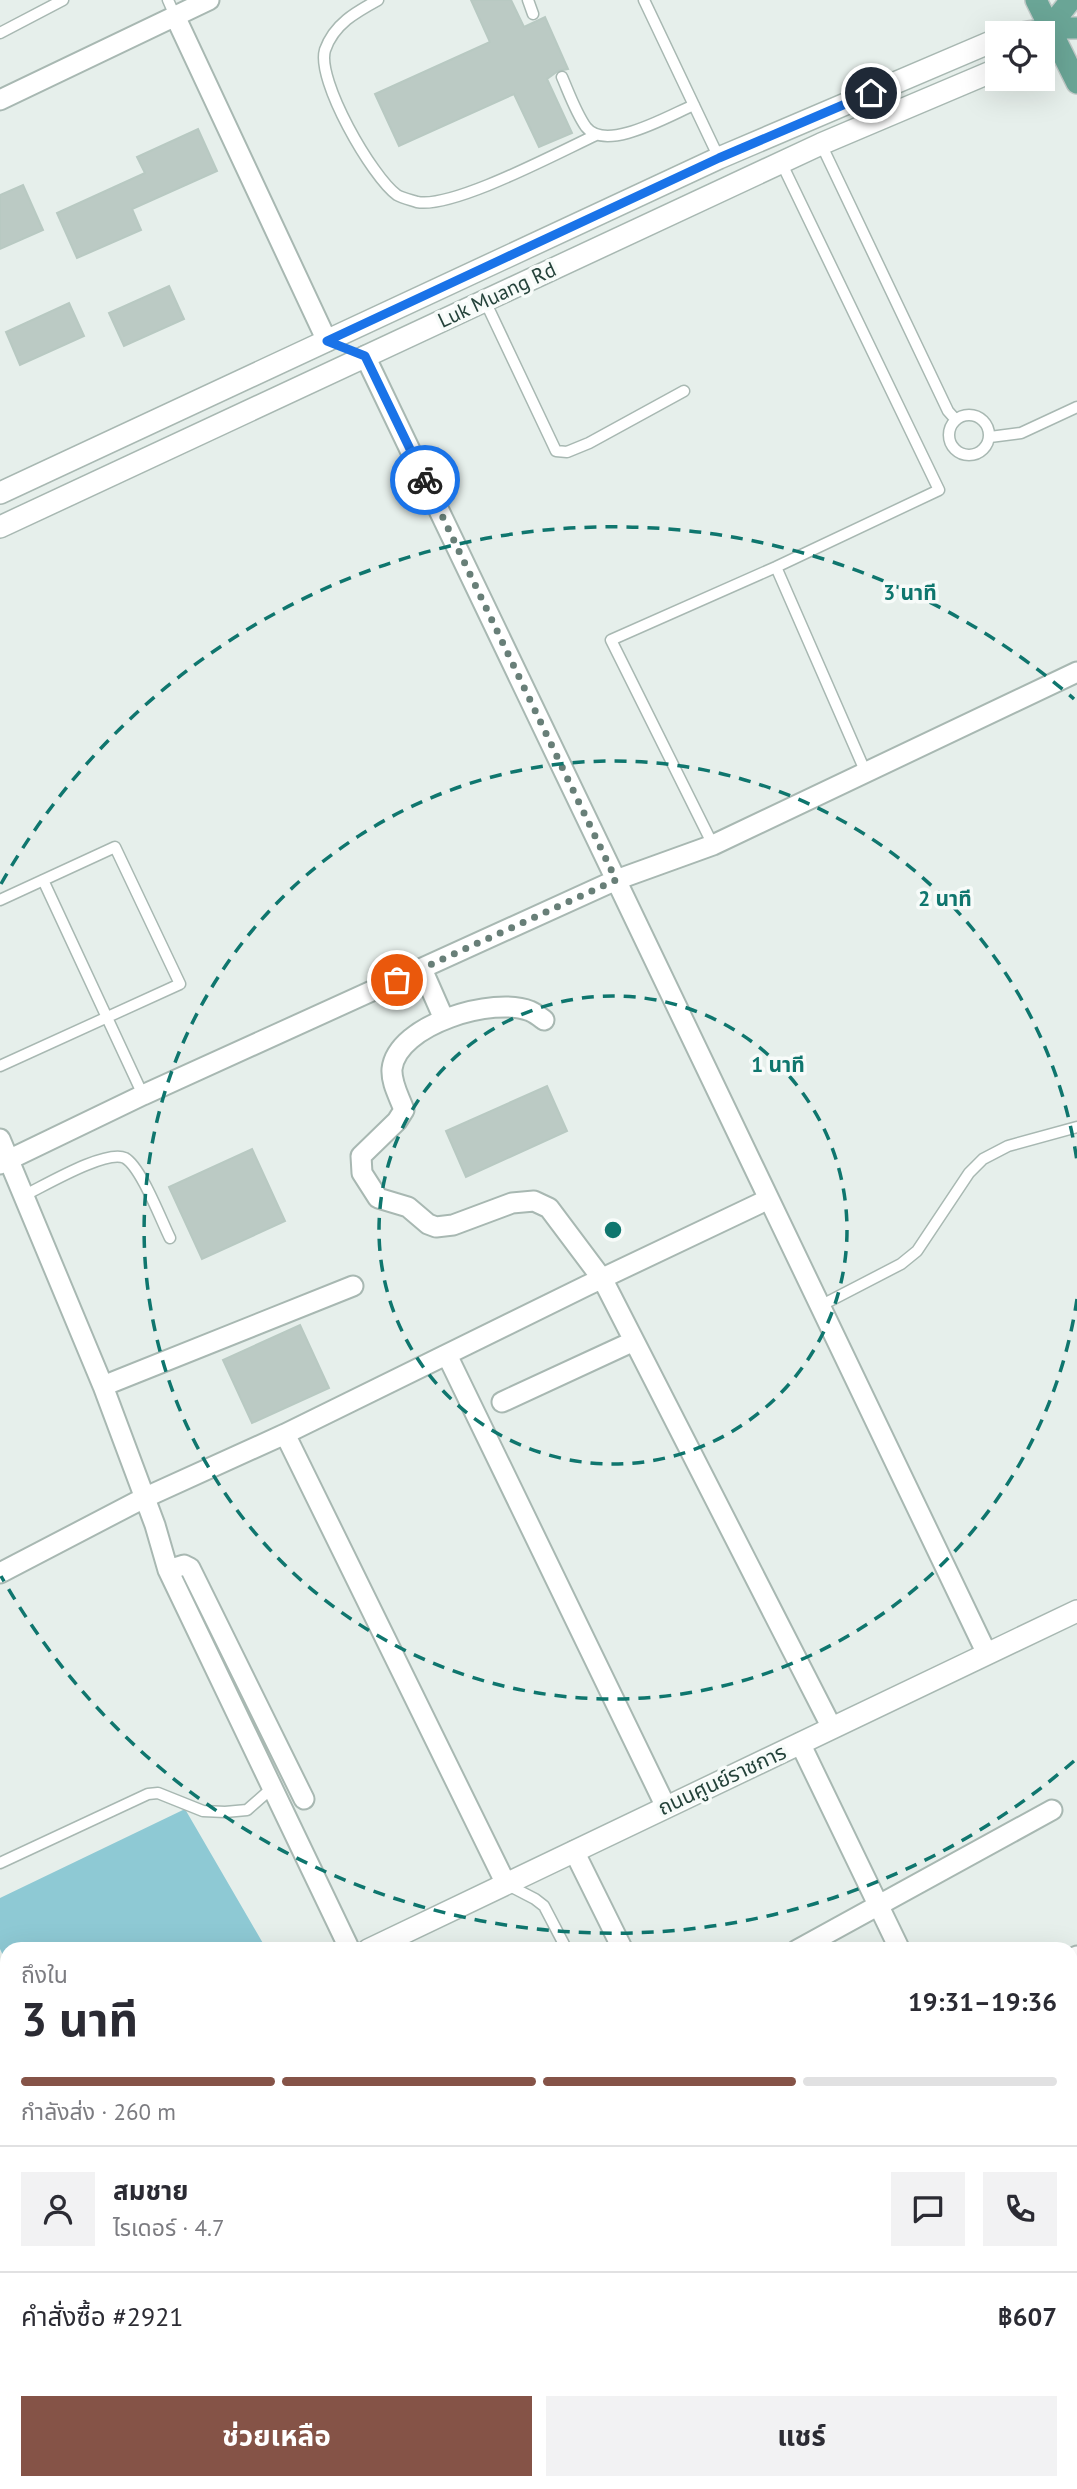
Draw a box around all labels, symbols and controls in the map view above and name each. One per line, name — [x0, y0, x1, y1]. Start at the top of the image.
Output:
map controls — [985, 21, 1055, 91]
button: locate — [985, 21, 1055, 91]
pin — [841, 63, 901, 123]
icon: home — [852, 74, 890, 112]
street label: Luk Muang Rd — [433, 255, 560, 334]
courier — [390, 445, 460, 515]
icon: bike — [406, 461, 444, 499]
text: 3 นาที — [883, 579, 937, 606]
text: 2 นาที — [918, 885, 972, 912]
pin — [367, 950, 427, 1010]
icon: bag — [378, 961, 416, 999]
text: 1 นาที — [751, 1051, 805, 1078]
centre of rings — [601, 1218, 625, 1242]
street label: ถนนศูนย์ราชการ — [653, 1738, 790, 1821]
text: ถึงใน — [21, 1960, 68, 1989]
text: 19:31–19:36 — [908, 1985, 1057, 2018]
text: 3 นาที — [21, 1989, 138, 2049]
text: กำลังส่ง · 260 m — [21, 2097, 176, 2126]
button: person — [21, 2172, 95, 2246]
button: chat — [891, 2172, 965, 2246]
button: phone — [983, 2172, 1057, 2246]
text: สมชาย — [113, 2174, 189, 2207]
text: ไรเดอร์ · 4.7 — [113, 2213, 225, 2242]
text: คำสั่งซื้อ #2921 — [21, 2300, 184, 2333]
text: ฿607 — [998, 2300, 1057, 2333]
button: ช่วยเหลือ — [21, 2396, 532, 2476]
button: แชร์ — [546, 2396, 1057, 2476]

